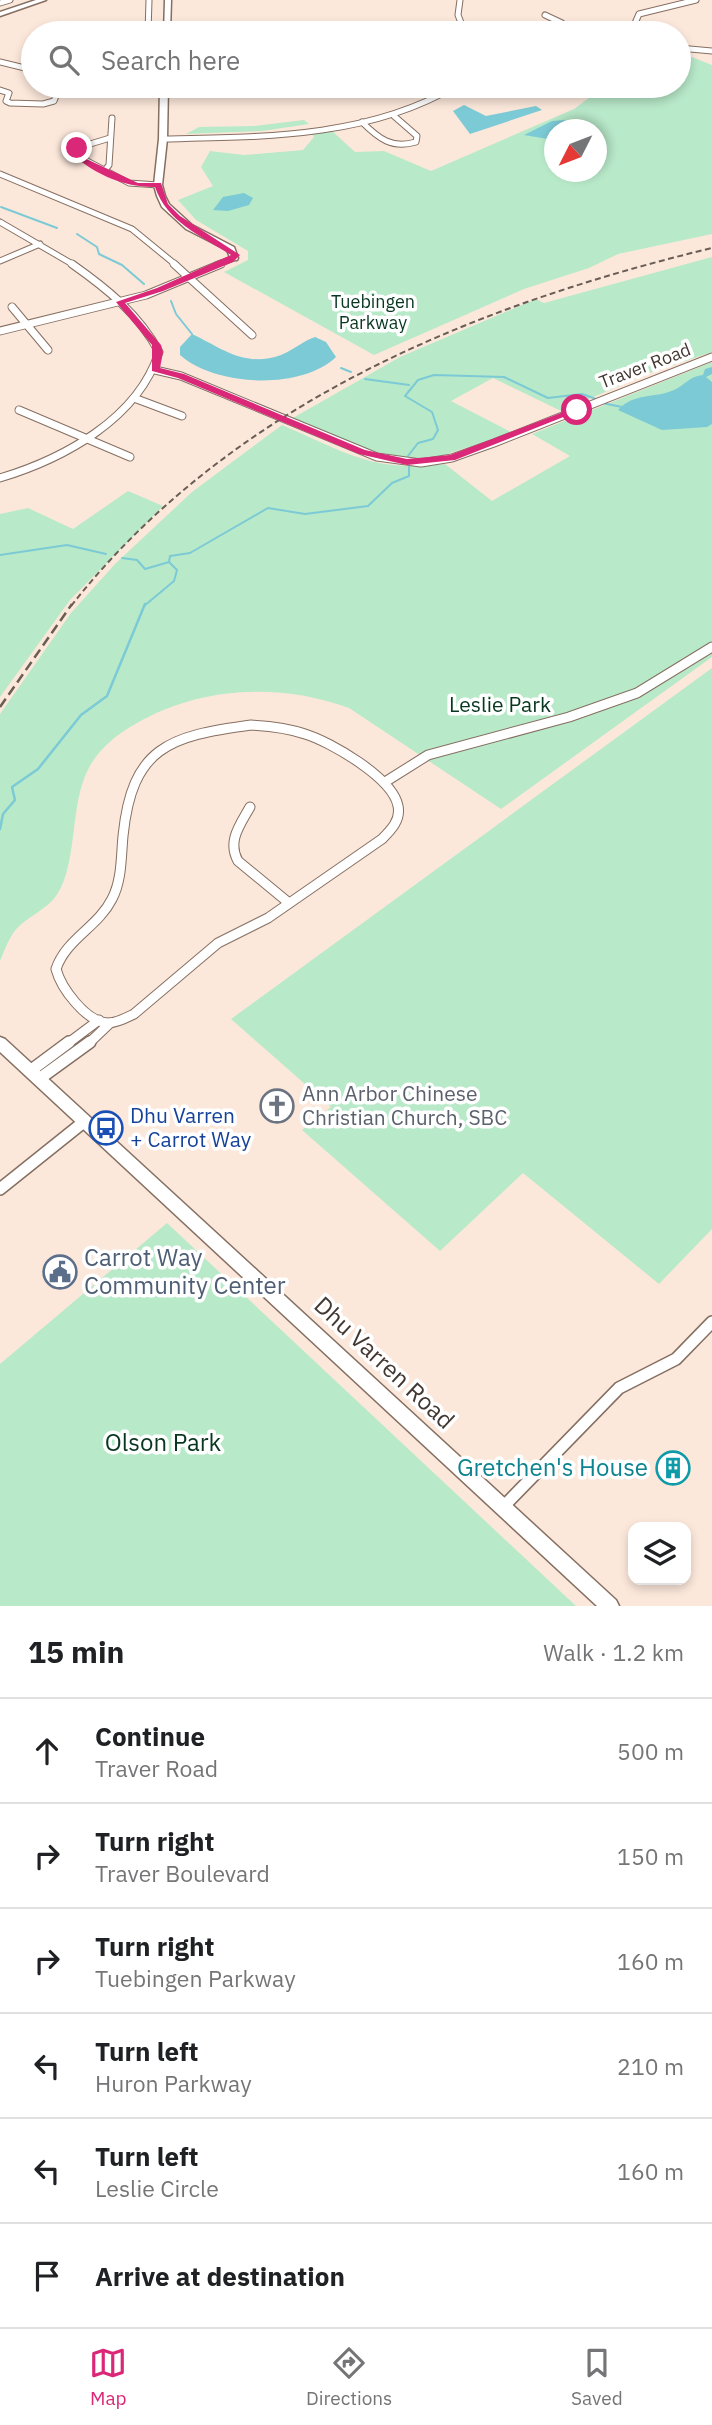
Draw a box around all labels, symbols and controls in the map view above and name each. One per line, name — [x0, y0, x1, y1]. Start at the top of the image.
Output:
search box — [21, 21, 691, 98]
icon: search — [45, 41, 83, 79]
text: Search here — [101, 43, 240, 77]
north arrow — [544, 119, 607, 182]
route end — [61, 132, 92, 163]
park label: Tuebingen Parkway — [331, 290, 415, 334]
street label: Traver Road — [596, 338, 694, 394]
route start — [561, 394, 592, 425]
park label: Leslie Park — [449, 690, 551, 718]
place label: Ann Arbor Chinese Christian Church, SBC — [302, 1079, 507, 1131]
church icon: Ann Arbor Chinese Christian Church, SBC — [258, 1087, 296, 1125]
place label: Dhu Varren + Carrot Way — [130, 1101, 252, 1153]
bus stop icon: Dhu Varren + Carrot Way — [87, 1109, 125, 1147]
place label: Carrot Way Community Center — [84, 1241, 286, 1301]
public building icon: Carrot Way Community Center — [41, 1253, 79, 1291]
street label: Dhu Varren Road — [308, 1289, 462, 1436]
park label: Olson Park — [105, 1426, 222, 1458]
building icon: Gretchen's House — [654, 1449, 692, 1487]
place label: Gretchen's House — [457, 1451, 648, 1483]
map controls — [628, 1522, 691, 1585]
button: layers — [628, 1522, 691, 1585]
text: 15 min — [28, 1632, 124, 1671]
text: Walk · 1.2 km — [543, 1637, 684, 1667]
text: Continue — [95, 1719, 205, 1753]
icon: ahead — [28, 1732, 66, 1770]
text: 500 m — [617, 1736, 684, 1766]
text: Traver Road — [95, 1753, 218, 1783]
text: Turn right — [95, 1824, 214, 1858]
icon: right — [28, 1837, 66, 1875]
text: 150 m — [617, 1841, 684, 1871]
text: Traver Boulevard — [95, 1858, 270, 1888]
text: Turn right — [95, 1929, 214, 1963]
icon: right — [28, 1942, 66, 1980]
text: 160 m — [617, 1946, 684, 1976]
text: Tuebingen Parkway — [95, 1963, 296, 1993]
text: Turn left — [95, 2034, 198, 2068]
icon: left — [28, 2047, 66, 2085]
text: 210 m — [617, 2051, 684, 2081]
text: Huron Parkway — [95, 2068, 252, 2098]
text: Turn left — [95, 2139, 198, 2173]
icon: left — [28, 2152, 66, 2190]
text: 160 m — [617, 2156, 684, 2186]
text: Leslie Circle — [95, 2173, 219, 2203]
icon: arrive — [28, 2257, 66, 2295]
text: Arrive at destination — [95, 2259, 345, 2293]
tab: Map — [89, 2344, 127, 2410]
tab: Directions — [306, 2344, 392, 2410]
tab: Saved — [571, 2344, 623, 2410]

